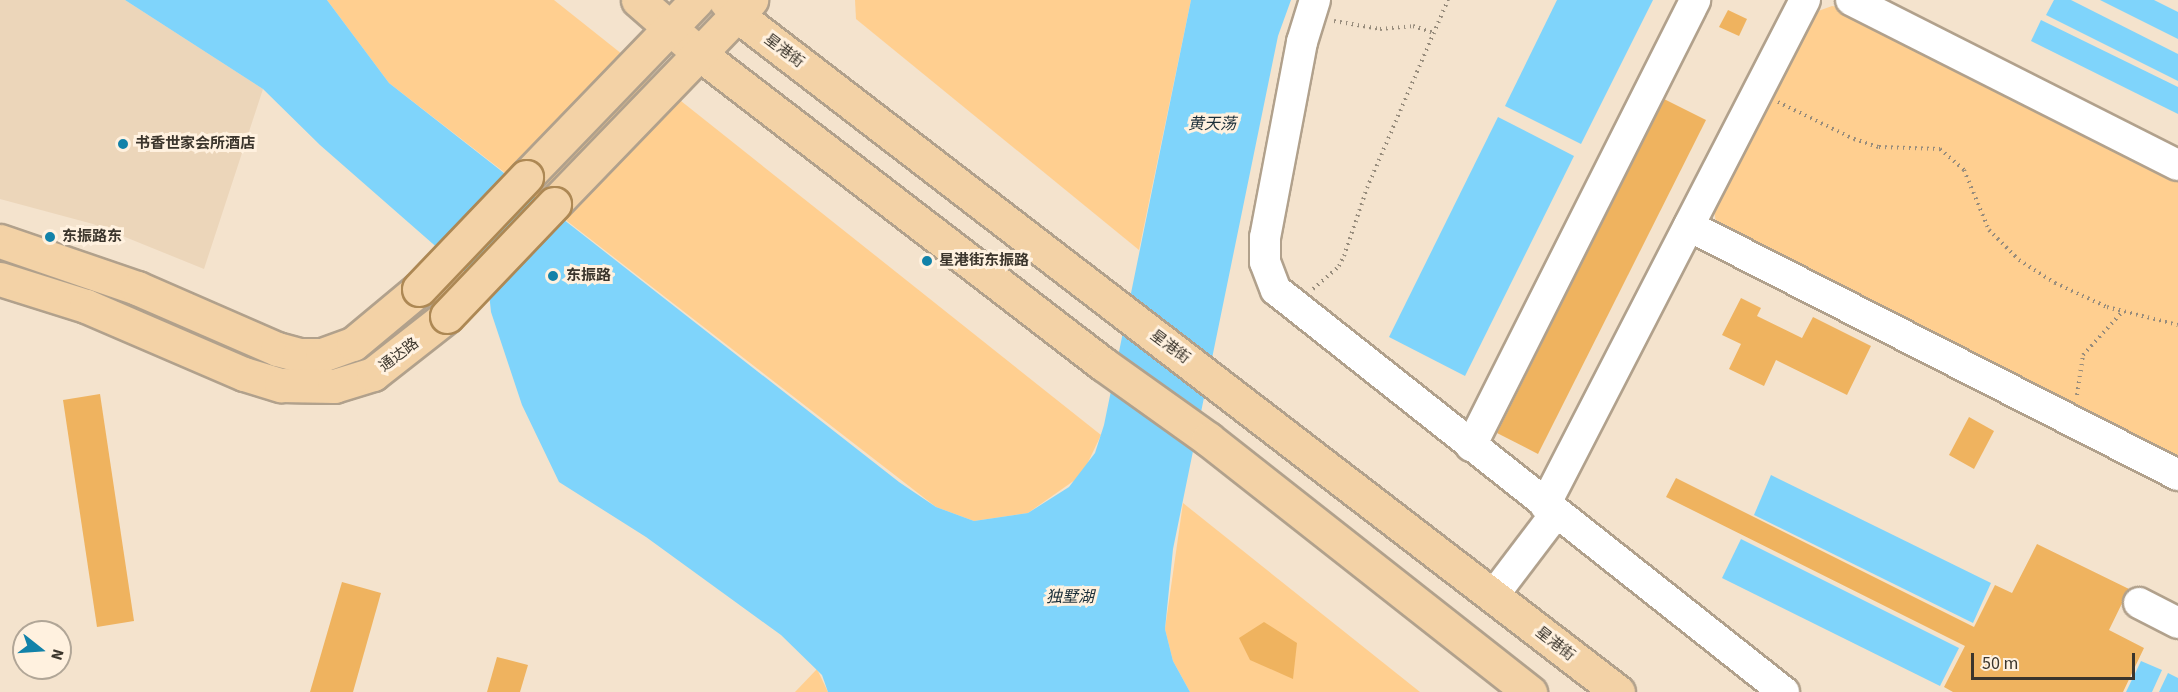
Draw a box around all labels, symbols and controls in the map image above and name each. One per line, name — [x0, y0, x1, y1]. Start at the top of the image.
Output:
street label: 星港街 — [761, 30, 807, 72]
water label: 黄天荡 — [1188, 114, 1236, 134]
place label: 书香世家会所酒店 — [135, 135, 255, 153]
marker: 书香世家会所酒店 — [116, 137, 130, 151]
place label: 东振路东 — [62, 228, 122, 246]
marker: 东振路东 — [43, 230, 57, 244]
place label: 星港街东振路 — [939, 252, 1029, 270]
marker: 星港街东振路 — [920, 254, 934, 268]
marker: 东振路 — [544, 267, 562, 285]
place label: 东振路 — [566, 267, 611, 285]
street label: 星港街 — [1147, 326, 1193, 368]
street label: 通达路 — [376, 334, 422, 376]
water label: 独墅湖 — [1046, 587, 1094, 607]
north arrow — [12, 620, 72, 680]
street label: 星港街 — [1532, 623, 1578, 665]
scale bar — [1974, 641, 2138, 679]
text: N — [45, 646, 69, 663]
text: 50 m — [1982, 651, 2018, 676]

